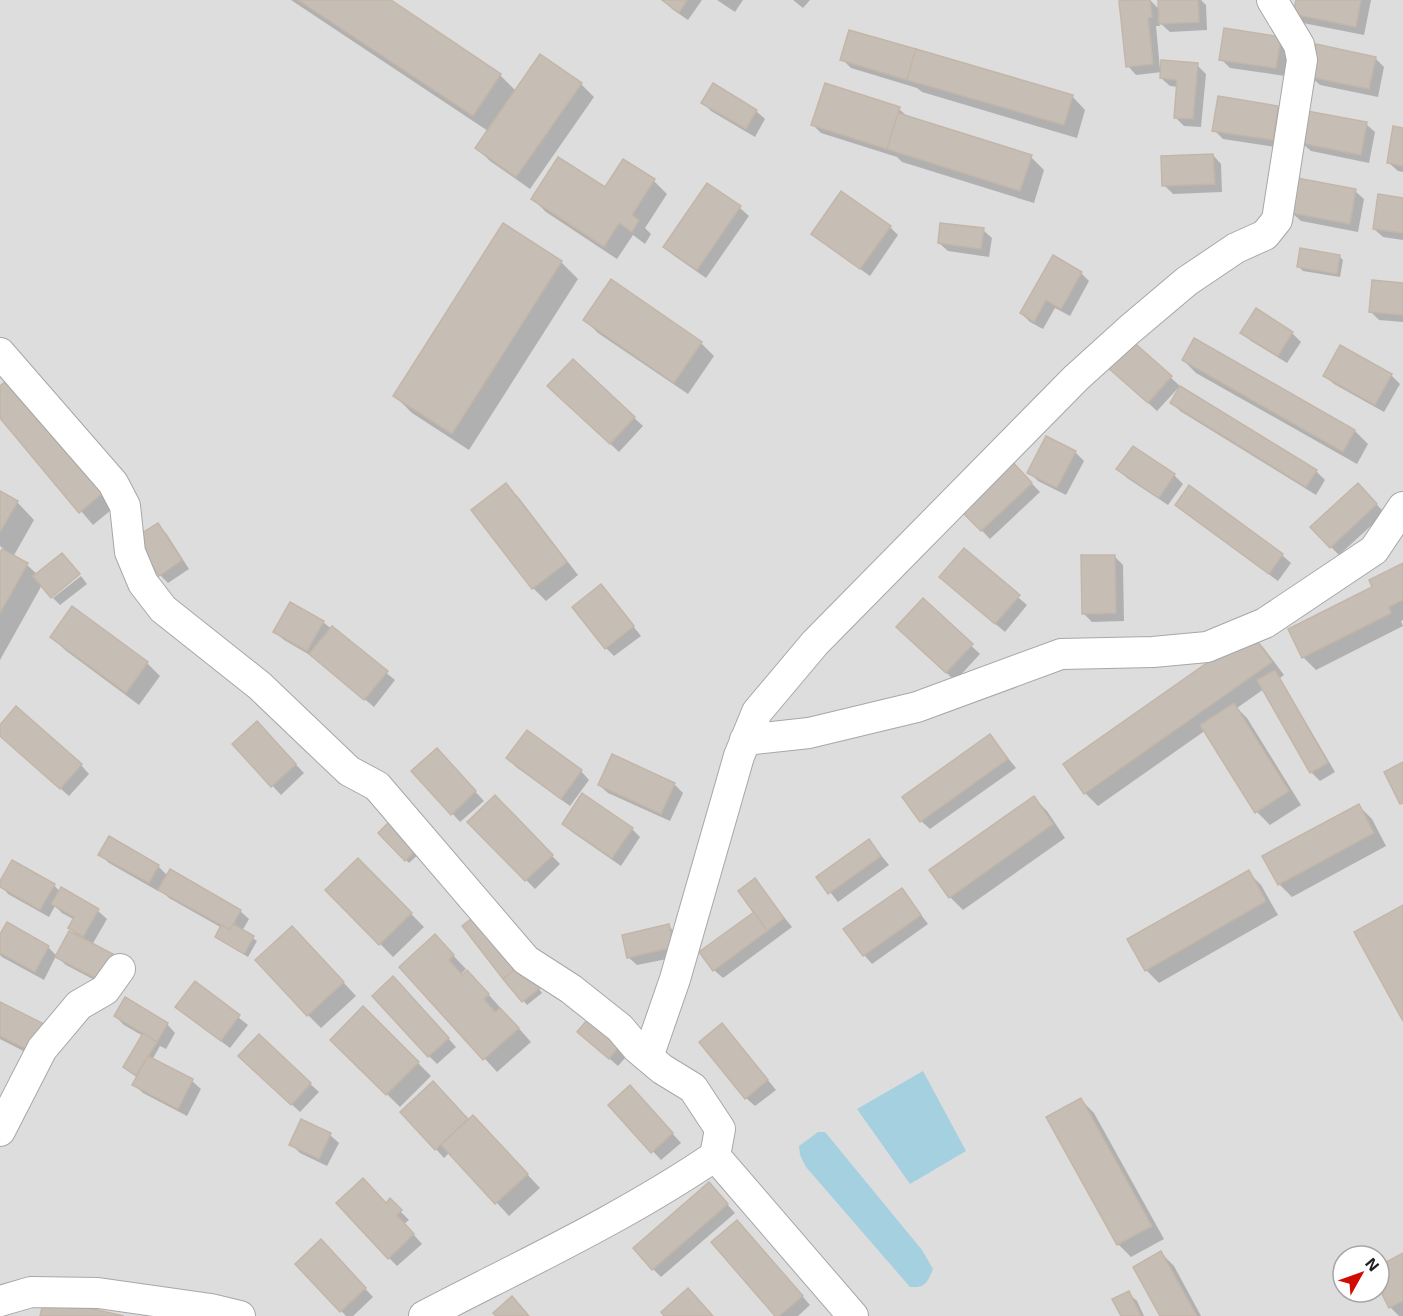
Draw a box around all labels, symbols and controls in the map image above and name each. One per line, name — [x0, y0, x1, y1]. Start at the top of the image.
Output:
north arrow — [1331, 1244, 1391, 1304]
text: N — [1362, 1254, 1384, 1275]

